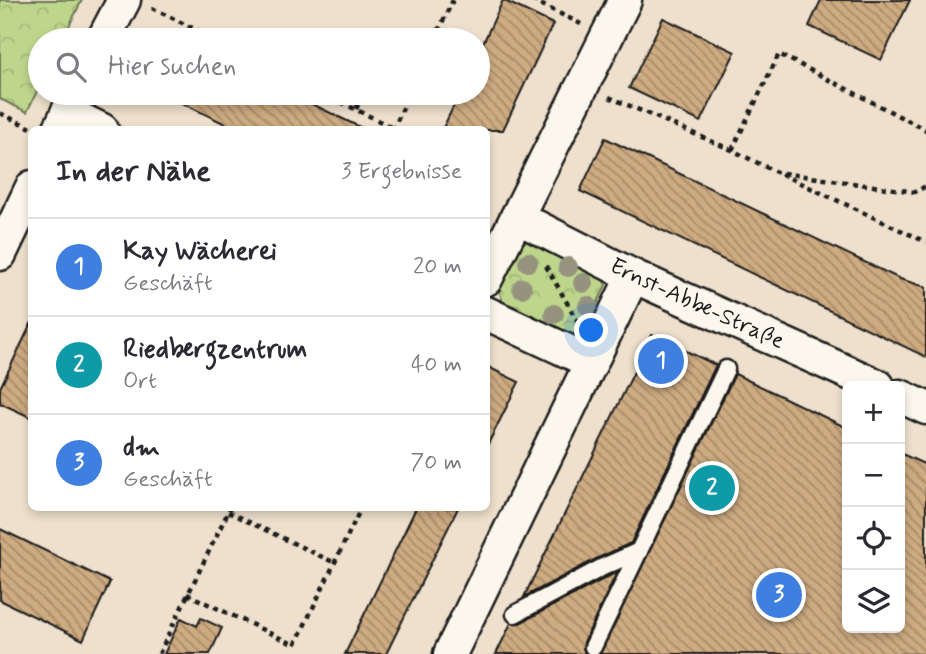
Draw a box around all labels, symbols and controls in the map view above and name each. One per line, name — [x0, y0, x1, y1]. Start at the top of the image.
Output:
search box — [28, 28, 490, 105]
icon: search — [52, 48, 90, 86]
text: Hier suchen — [108, 50, 236, 84]
text: In der Nähe — [56, 152, 211, 191]
text: 3 Ergebnisse — [341, 157, 462, 187]
text: Kay Wächerei — [123, 235, 277, 269]
text: 1 — [74, 252, 84, 282]
text: 20 m — [413, 252, 462, 282]
street label: Ernst-Abbe-Straße — [604, 252, 789, 357]
text: Geschäft — [123, 269, 213, 299]
your location — [574, 313, 608, 347]
text: Riedbergzentrum — [123, 333, 307, 367]
pin: 1 — [638, 335, 684, 387]
text: 2 — [73, 350, 85, 380]
text: 40 m — [411, 350, 462, 380]
text: Ort — [123, 367, 157, 397]
map controls — [842, 381, 905, 633]
button: + — [842, 381, 905, 444]
text: dm — [123, 431, 160, 465]
button: − — [842, 444, 905, 507]
text: 3 — [74, 448, 84, 478]
text: 70 m — [410, 448, 462, 478]
pin: 2 — [689, 462, 735, 514]
text: Geschäft — [123, 465, 213, 495]
button: locate — [842, 507, 905, 570]
pin: 3 — [756, 569, 802, 621]
button: layers — [842, 570, 905, 633]

